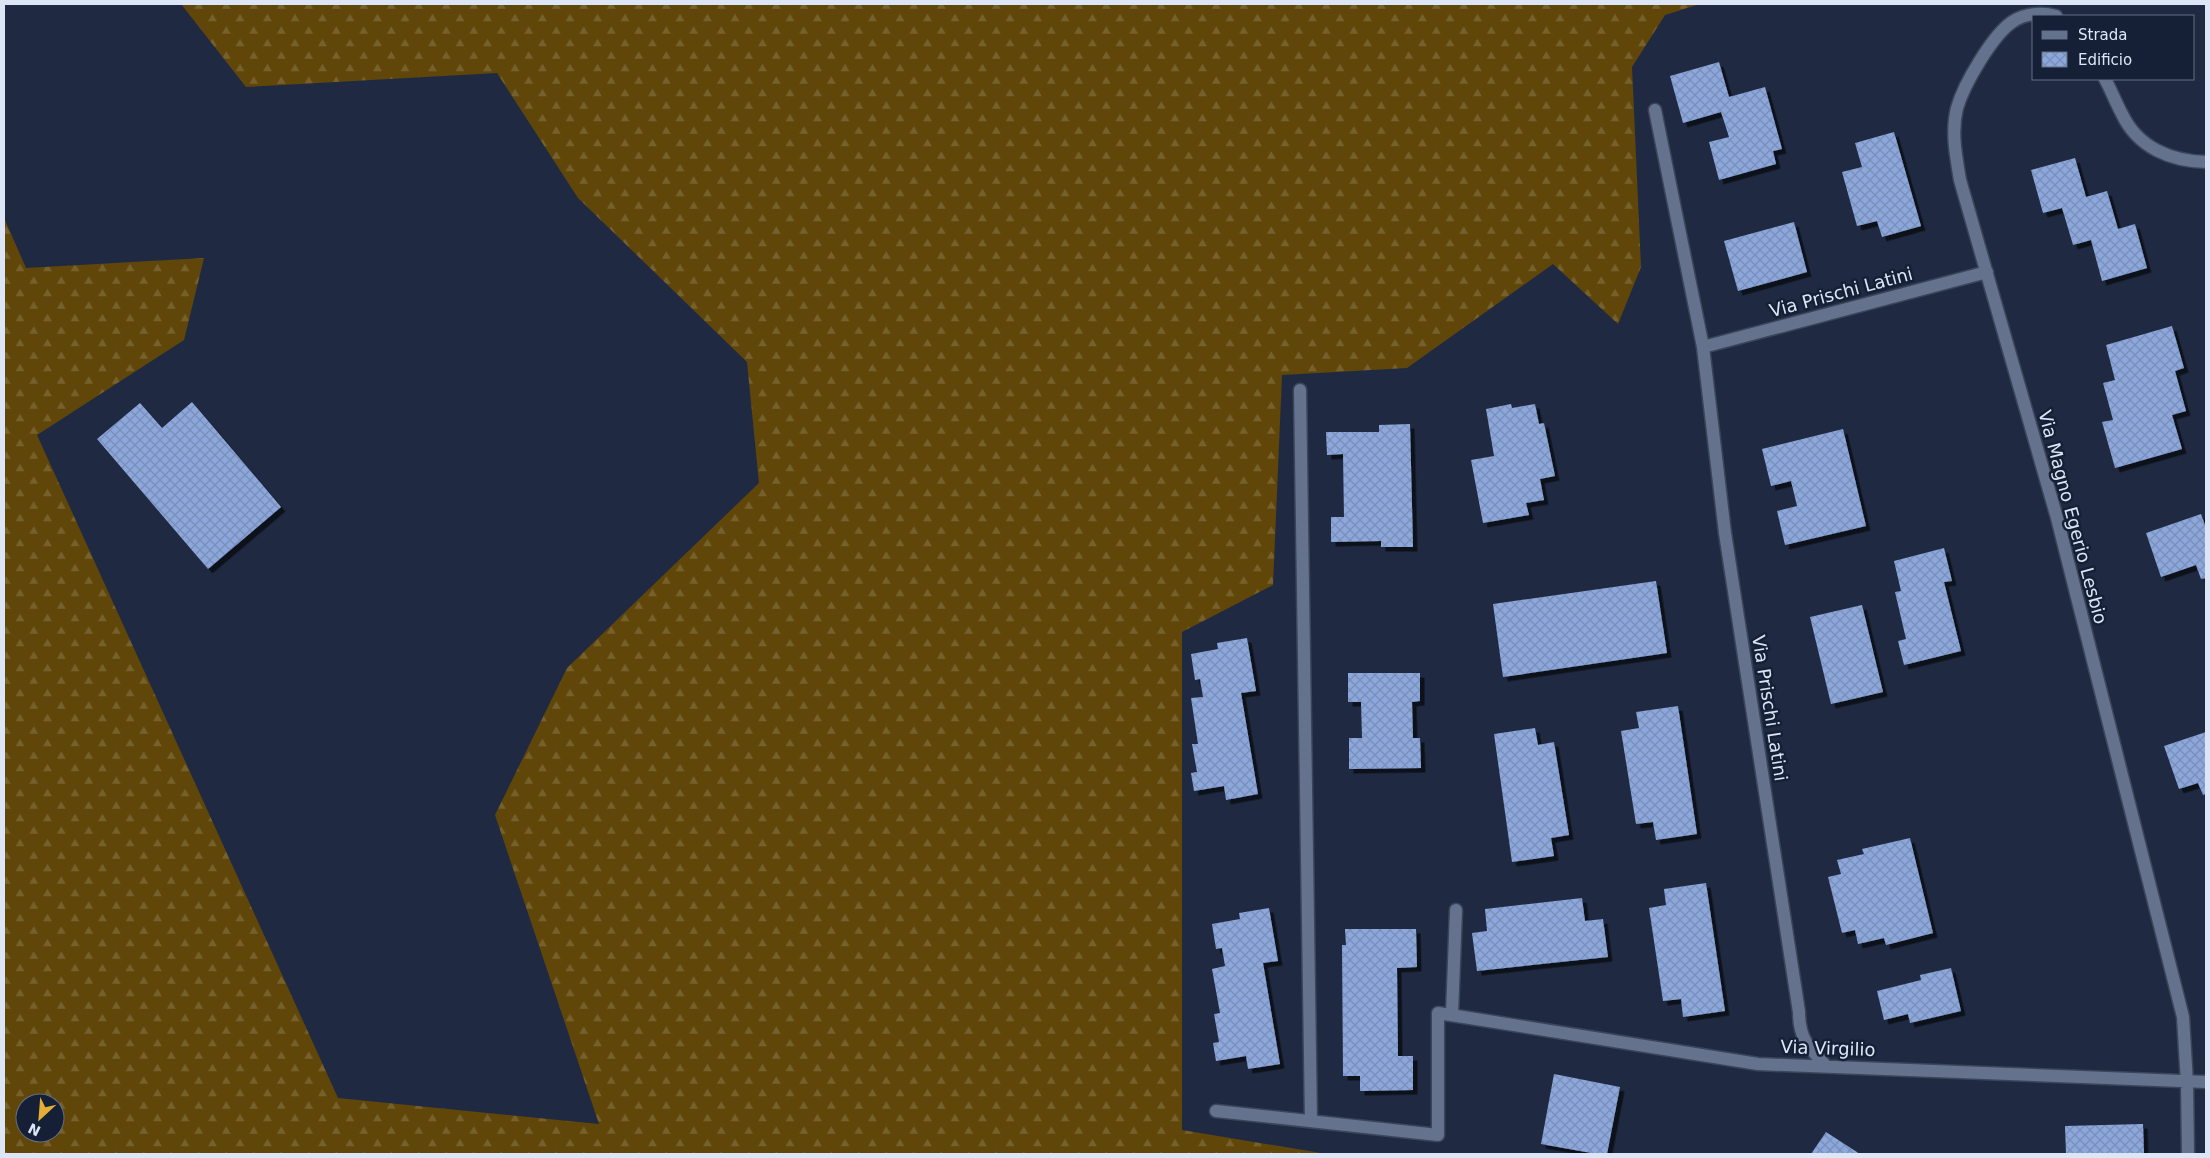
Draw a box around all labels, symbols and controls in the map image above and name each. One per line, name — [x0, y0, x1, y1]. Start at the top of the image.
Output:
legend — [2032, 15, 2195, 80]
text: Strada — [2078, 26, 2127, 44]
text: Edificio — [2078, 51, 2132, 69]
street label: Via Prischi Latini — [1767, 263, 1915, 321]
street label: Via Magno Egerio Lesbio — [2034, 408, 2112, 626]
street label: Via Prischi Latini — [1748, 633, 1792, 783]
street label: Via Virgilio — [1780, 1036, 1876, 1060]
north arrow — [15, 1093, 65, 1143]
text: N — [26, 1120, 43, 1139]

